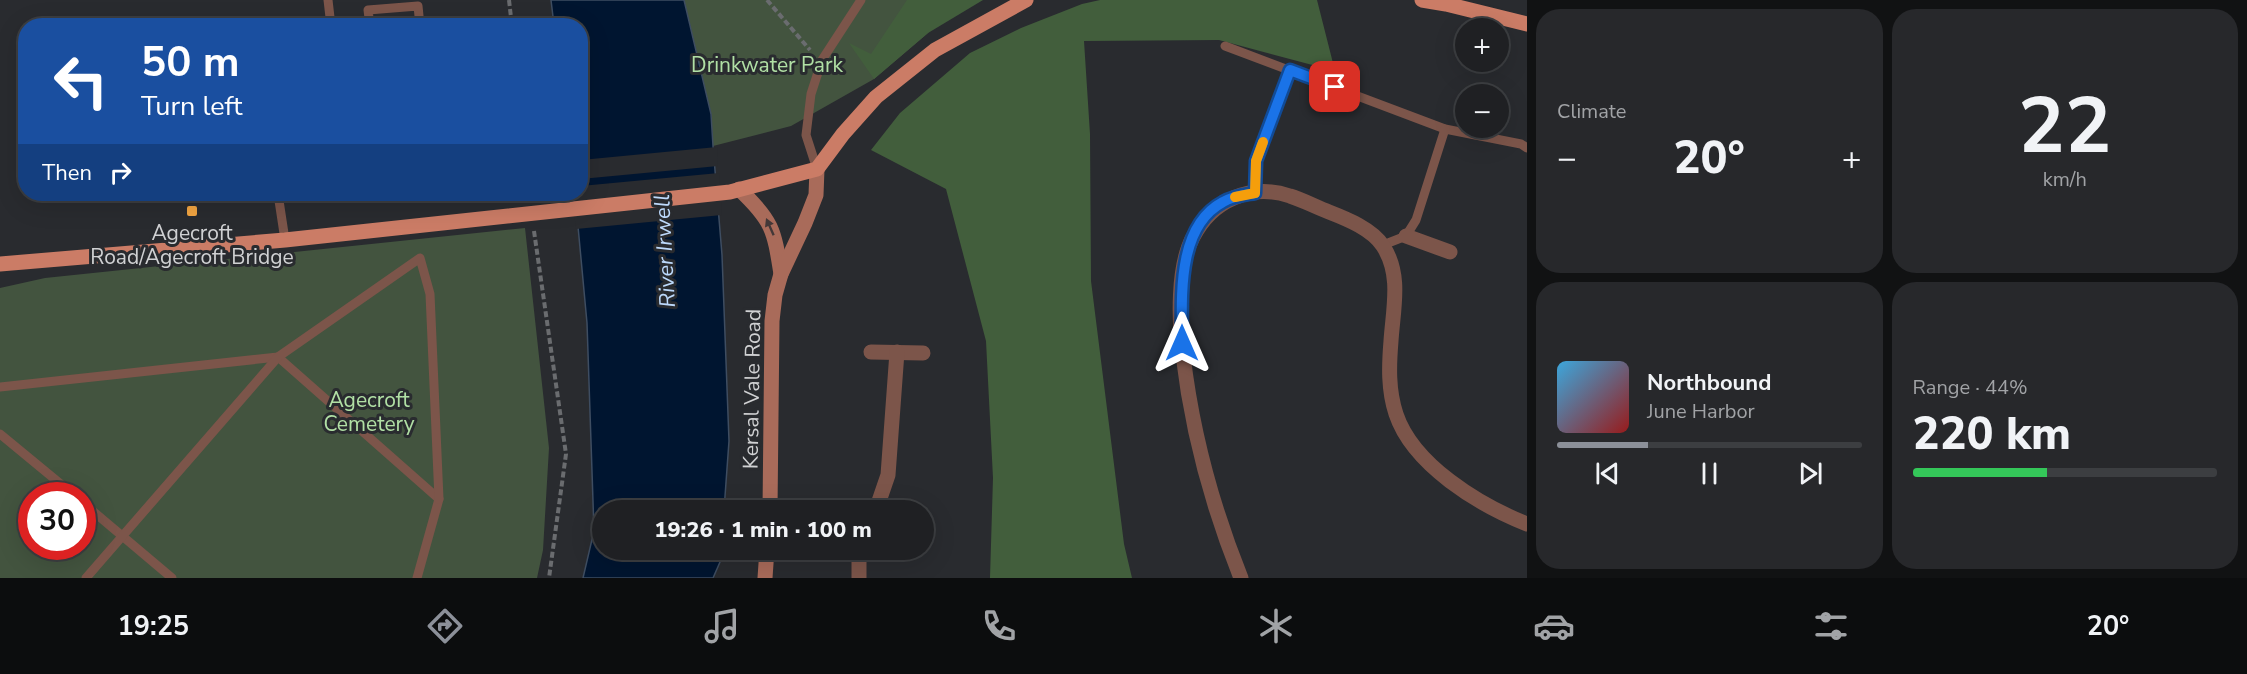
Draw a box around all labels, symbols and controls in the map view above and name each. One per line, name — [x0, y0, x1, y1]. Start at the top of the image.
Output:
map controls — [1455, 18, 1509, 138]
button: + — [1455, 18, 1509, 72]
text: 50 m — [141, 34, 240, 91]
icon: left — [42, 42, 120, 120]
park label: Drinkwater Park — [691, 51, 843, 79]
pin — [1309, 61, 1360, 112]
icon: arrive — [1318, 70, 1351, 103]
text: 22 — [2018, 73, 2112, 180]
button: − — [1455, 84, 1509, 138]
text: Turn left — [141, 88, 242, 125]
text: Climate — [1557, 98, 1626, 125]
text: 20° — [1674, 128, 1745, 189]
text: − — [1557, 136, 1577, 181]
text: + — [1842, 136, 1862, 181]
icon: right — [104, 156, 137, 189]
text: Then — [42, 158, 92, 188]
text: km/h — [2043, 166, 2087, 193]
water label: River Irwell — [647, 194, 683, 308]
marker: Agecroft Road/Agecroft Bridge — [185, 204, 199, 218]
one-way arrow — [765, 217, 775, 235]
place label: Agecroft Road/Agecroft Bridge — [90, 219, 294, 271]
street label: Kersal Vale Road — [737, 309, 767, 469]
position arrow — [1150, 311, 1214, 375]
text: Northbound — [1647, 368, 1771, 398]
text: Range · 44% — [1913, 374, 2028, 401]
park label: Agecroft Cemetery — [323, 386, 415, 438]
text: June Harbor — [1647, 398, 1755, 425]
text: 220 km — [1913, 404, 2071, 465]
icon: previous — [1591, 457, 1624, 490]
icon: pause — [1693, 457, 1726, 490]
icon: next — [1794, 457, 1827, 490]
speed limit sign: 30 — [18, 482, 96, 560]
text: 19:26 · 1 min · 100 m — [654, 515, 872, 545]
icon: directions — [424, 605, 466, 647]
icon: music — [701, 605, 743, 647]
icon: phone — [978, 605, 1020, 647]
icon: climate — [1255, 605, 1297, 647]
icon: car — [1533, 605, 1575, 647]
icon: filters — [1810, 605, 1852, 647]
text: 19:25 — [118, 608, 189, 645]
text: 20° — [2087, 608, 2129, 645]

